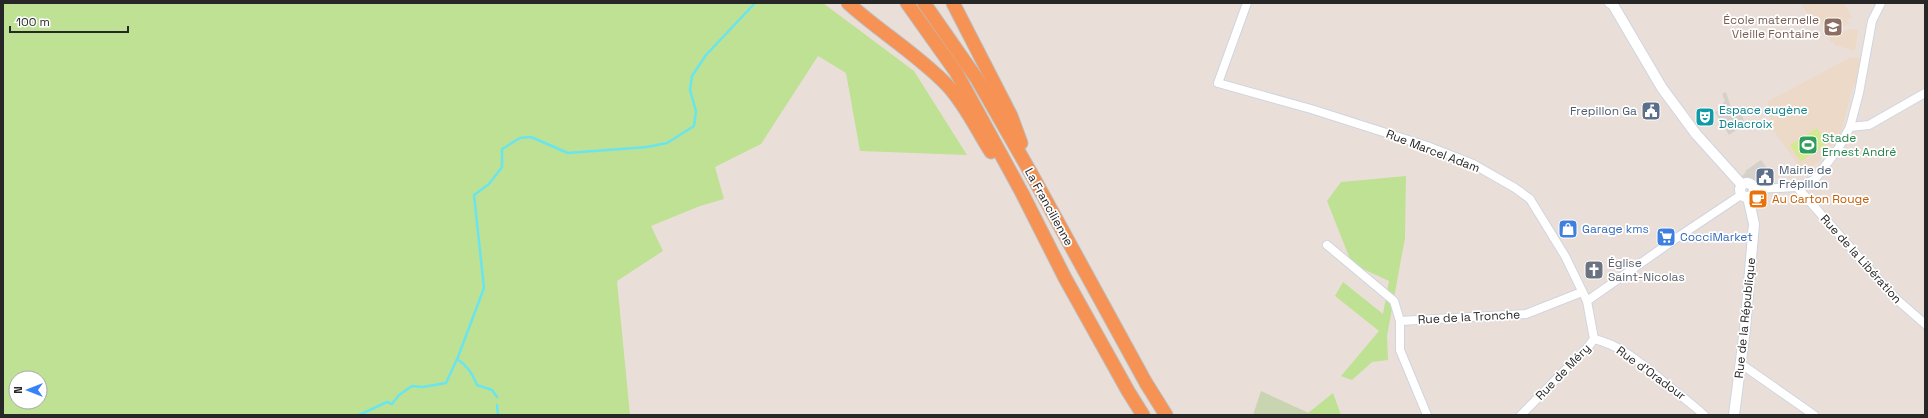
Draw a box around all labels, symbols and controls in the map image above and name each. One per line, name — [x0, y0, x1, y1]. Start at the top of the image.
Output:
scale bar — [10, 8, 128, 34]
place label: École maternelle Vieille Fontaine — [1723, 12, 1819, 42]
text: 100 m — [16, 14, 50, 30]
school or university icon: École maternelle Vieille Fontaine — [1822, 16, 1844, 38]
public building icon: Frepillon Ga — [1640, 100, 1662, 122]
place label: Espace eugène Delacroix — [1719, 102, 1808, 132]
place label: Frepillon Ga — [1570, 103, 1637, 119]
theatre icon: Espace eugène Delacroix — [1694, 106, 1716, 128]
street label: Rue Marcel Adam — [1384, 126, 1482, 176]
place label: Stade Ernest André — [1822, 130, 1896, 160]
sports icon: Stade Ernest André — [1797, 134, 1819, 156]
place label: Mairie de Frépillon — [1779, 162, 1832, 192]
street label: La Francilienne — [1021, 165, 1077, 249]
public building icon: Mairie de Frépillon — [1754, 166, 1776, 188]
cafe icon: Au Carton Rouge — [1747, 188, 1769, 210]
place label: Au Carton Rouge — [1772, 191, 1869, 207]
street label: Rue de la Libération — [1817, 211, 1905, 307]
shop icon: Garage kms — [1557, 218, 1579, 240]
place label: Garage kms — [1582, 221, 1649, 237]
supermarket icon: CocciMarket — [1655, 226, 1677, 248]
place label: CocciMarket — [1680, 229, 1753, 245]
place label: Église Saint-Nicolas — [1608, 255, 1685, 285]
street label: Rue de la République — [1731, 257, 1759, 379]
church icon: Église Saint-Nicolas — [1583, 259, 1605, 281]
street label: Rue de la Tronche — [1417, 306, 1521, 328]
street label: Rue de Méry — [1532, 340, 1594, 404]
street label: Rue d'Oradour — [1613, 342, 1689, 404]
north arrow — [8, 370, 48, 410]
text: N — [11, 386, 25, 394]

